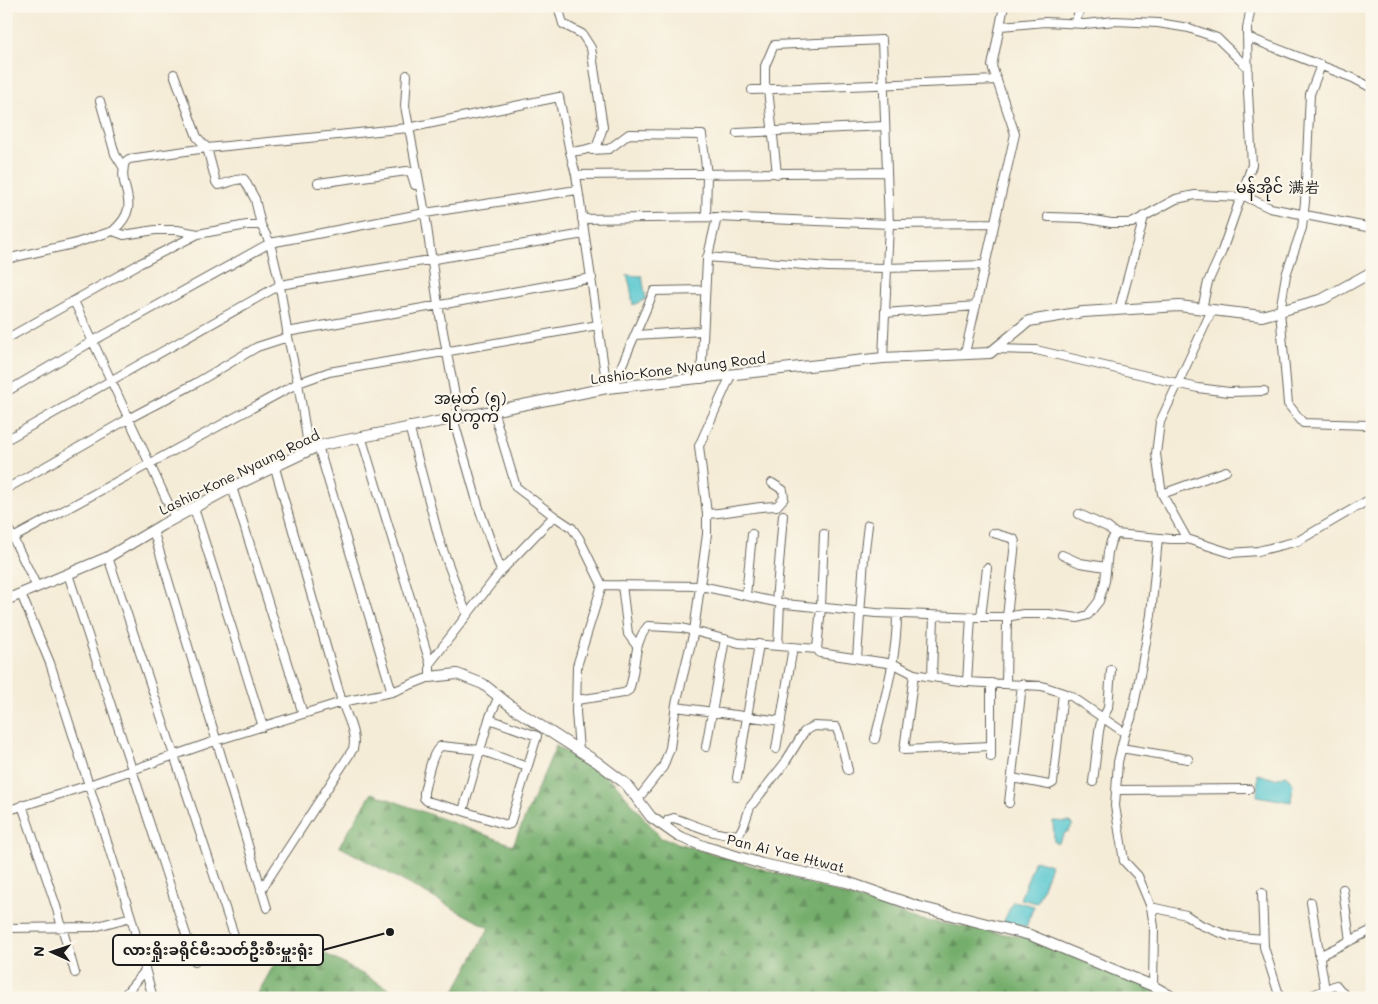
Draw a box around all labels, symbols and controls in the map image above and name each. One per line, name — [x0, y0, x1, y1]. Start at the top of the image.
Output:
district label: မန်အိုင် 满岩 — [1236, 176, 1320, 202]
street label: Lashio-Kone Nyaung Road — [589, 348, 767, 388]
district label: အမှတ် (၅) ရပ်ကွက် — [434, 387, 506, 430]
street label: Lashio-Kone Nyaung Road — [156, 425, 322, 519]
street label: Pan Ai Yae Htwat — [725, 829, 847, 877]
north arrow — [28, 926, 78, 976]
callout: လားရှိုးခရိုင်မီးသတ်ဦးစီးမှူးရုံး — [113, 935, 323, 965]
text: လားရှိုးခရိုင်မီးသတ်ဦးစီးမှူးရုံး — [123, 939, 313, 962]
text: N — [29, 945, 48, 957]

